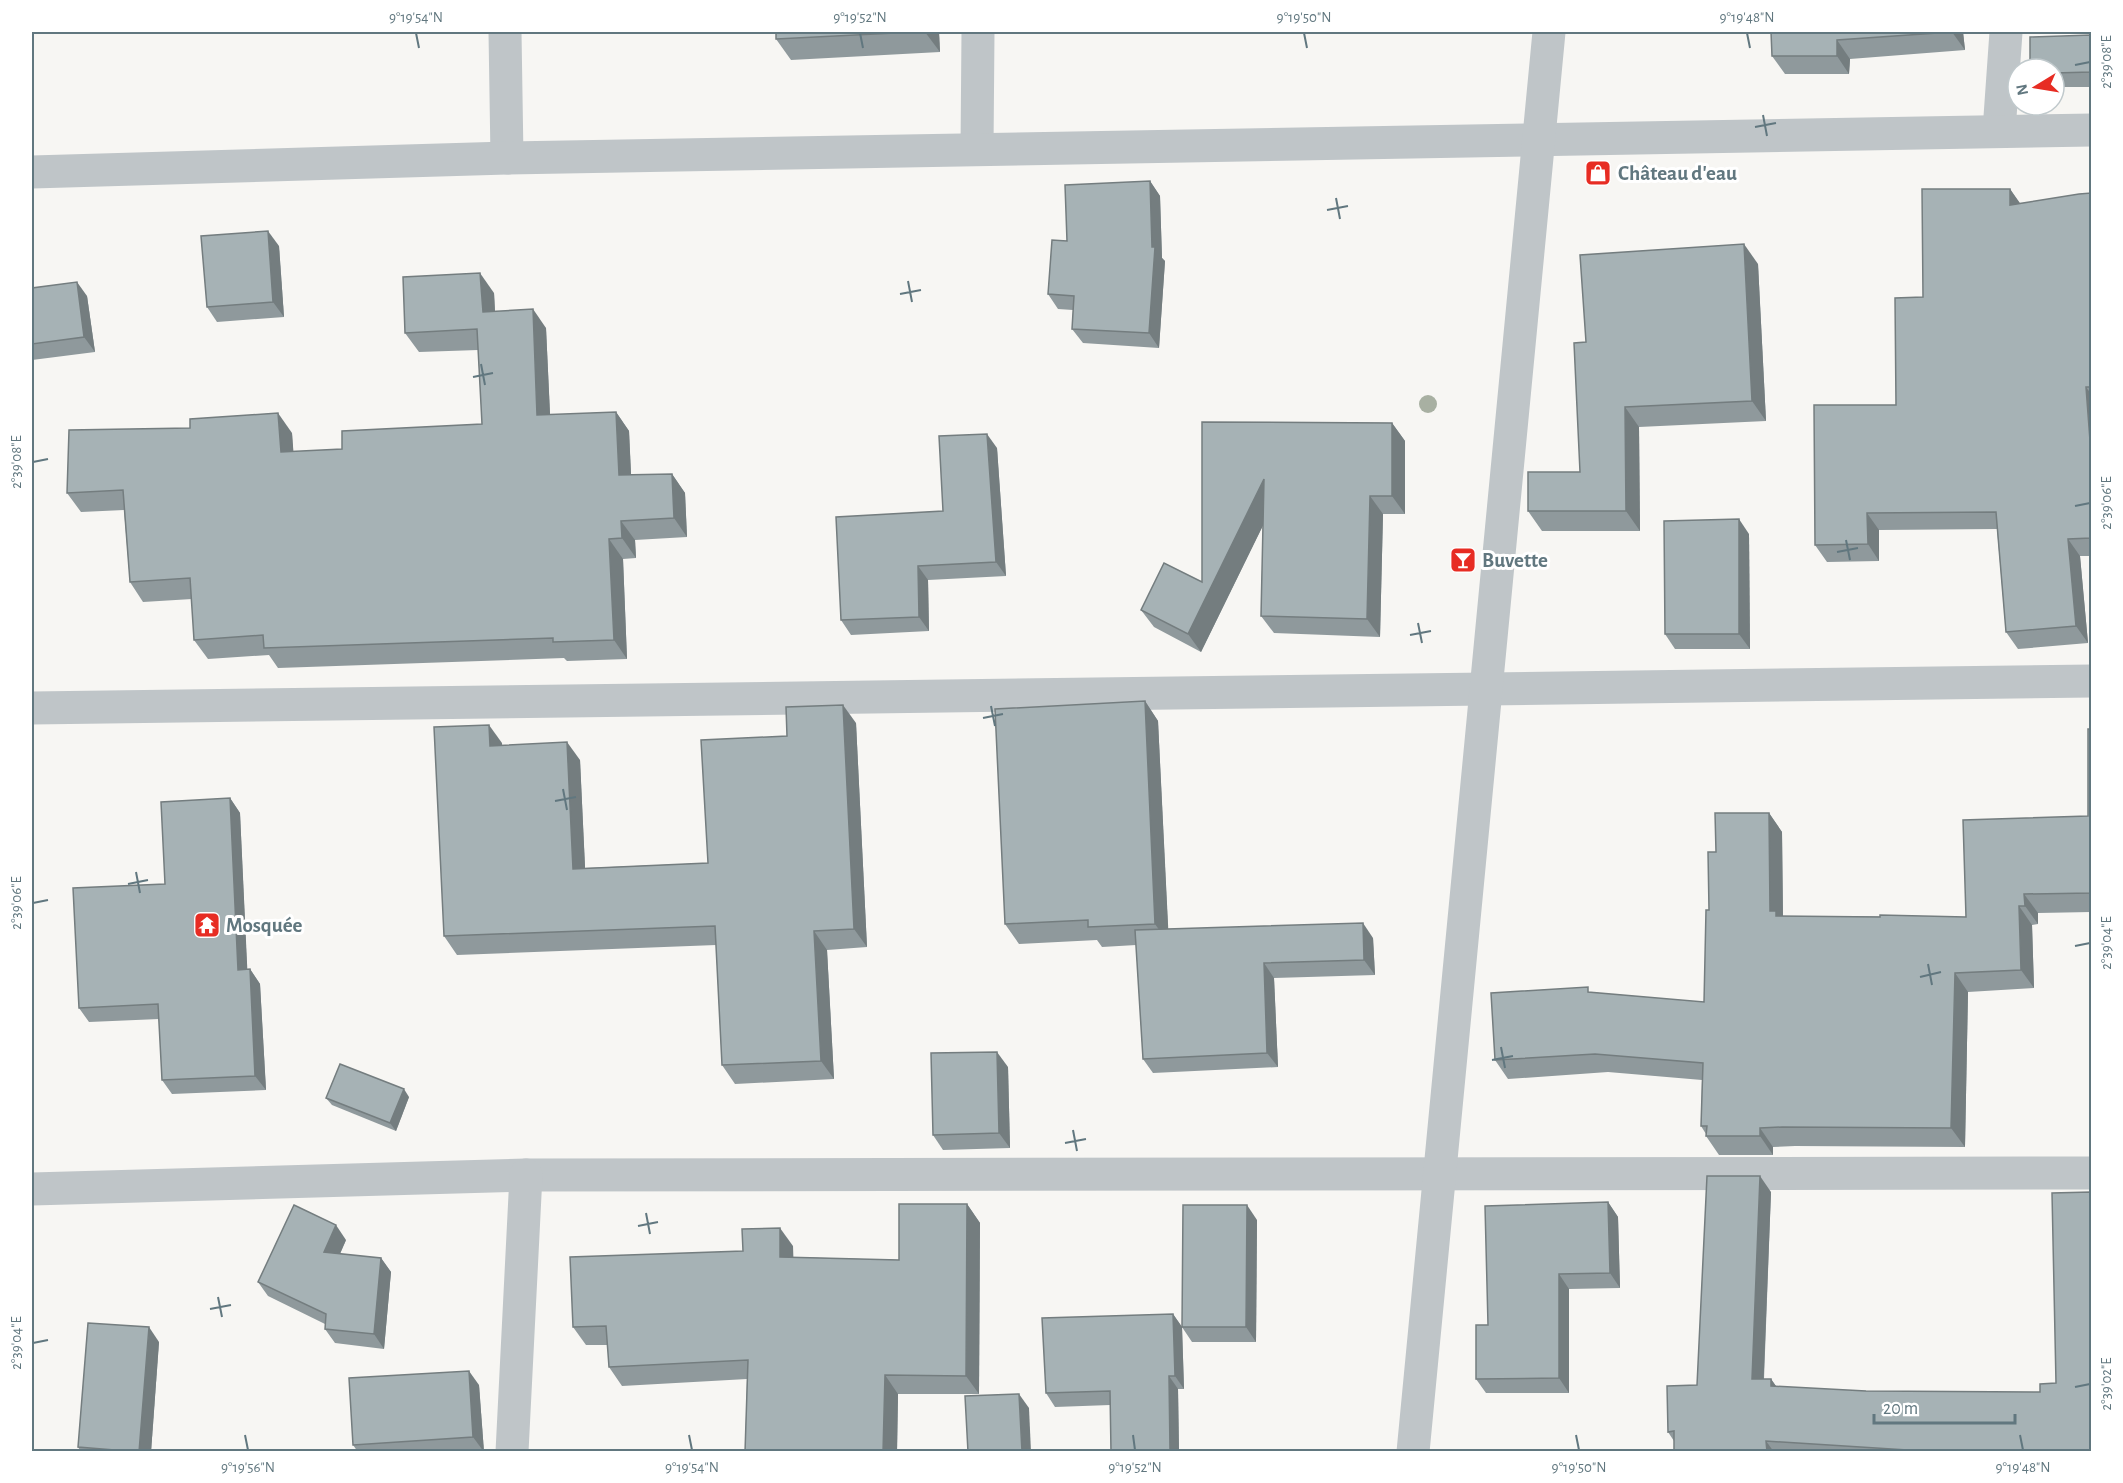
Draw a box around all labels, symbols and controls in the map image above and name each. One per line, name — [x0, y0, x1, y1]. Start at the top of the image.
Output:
text: 9°19'54"N — [389, 10, 443, 25]
text: 9°19'52"N — [833, 10, 887, 25]
text: 9°19'50"N — [1277, 10, 1331, 25]
text: 9°19'48"N — [1720, 10, 1774, 25]
text: 2°39'08"E — [2099, 35, 2114, 89]
north arrow — [2006, 57, 2066, 117]
text: N — [2013, 83, 2031, 97]
shop icon: Château d'eau — [1583, 158, 1613, 188]
place label: Château d'eau — [1618, 163, 1737, 184]
text: 2°39'08"E — [9, 435, 24, 489]
text: 2°39'06"E — [2099, 476, 2114, 530]
bar icon: Buvette — [1448, 545, 1478, 575]
place label: Buvette — [1482, 550, 1548, 571]
text: 2°39'06"E — [9, 876, 24, 930]
temple icon: Mosquée — [192, 910, 222, 940]
place label: Mosquée — [226, 915, 303, 936]
text: 2°39'04"E — [2099, 916, 2114, 970]
text: 2°39'04"E — [9, 1316, 24, 1370]
text: 2°39'02"E — [2099, 1357, 2114, 1411]
scale bar — [1874, 1387, 2015, 1425]
text: 20 m — [1883, 1400, 1918, 1418]
text: 9°19'56"N — [221, 1460, 275, 1475]
text: 9°19'54"N — [665, 1460, 719, 1475]
text: 9°19'52"N — [1108, 1460, 1162, 1475]
text: 9°19'50"N — [1552, 1460, 1606, 1475]
text: 9°19'48"N — [1996, 1460, 2050, 1475]

